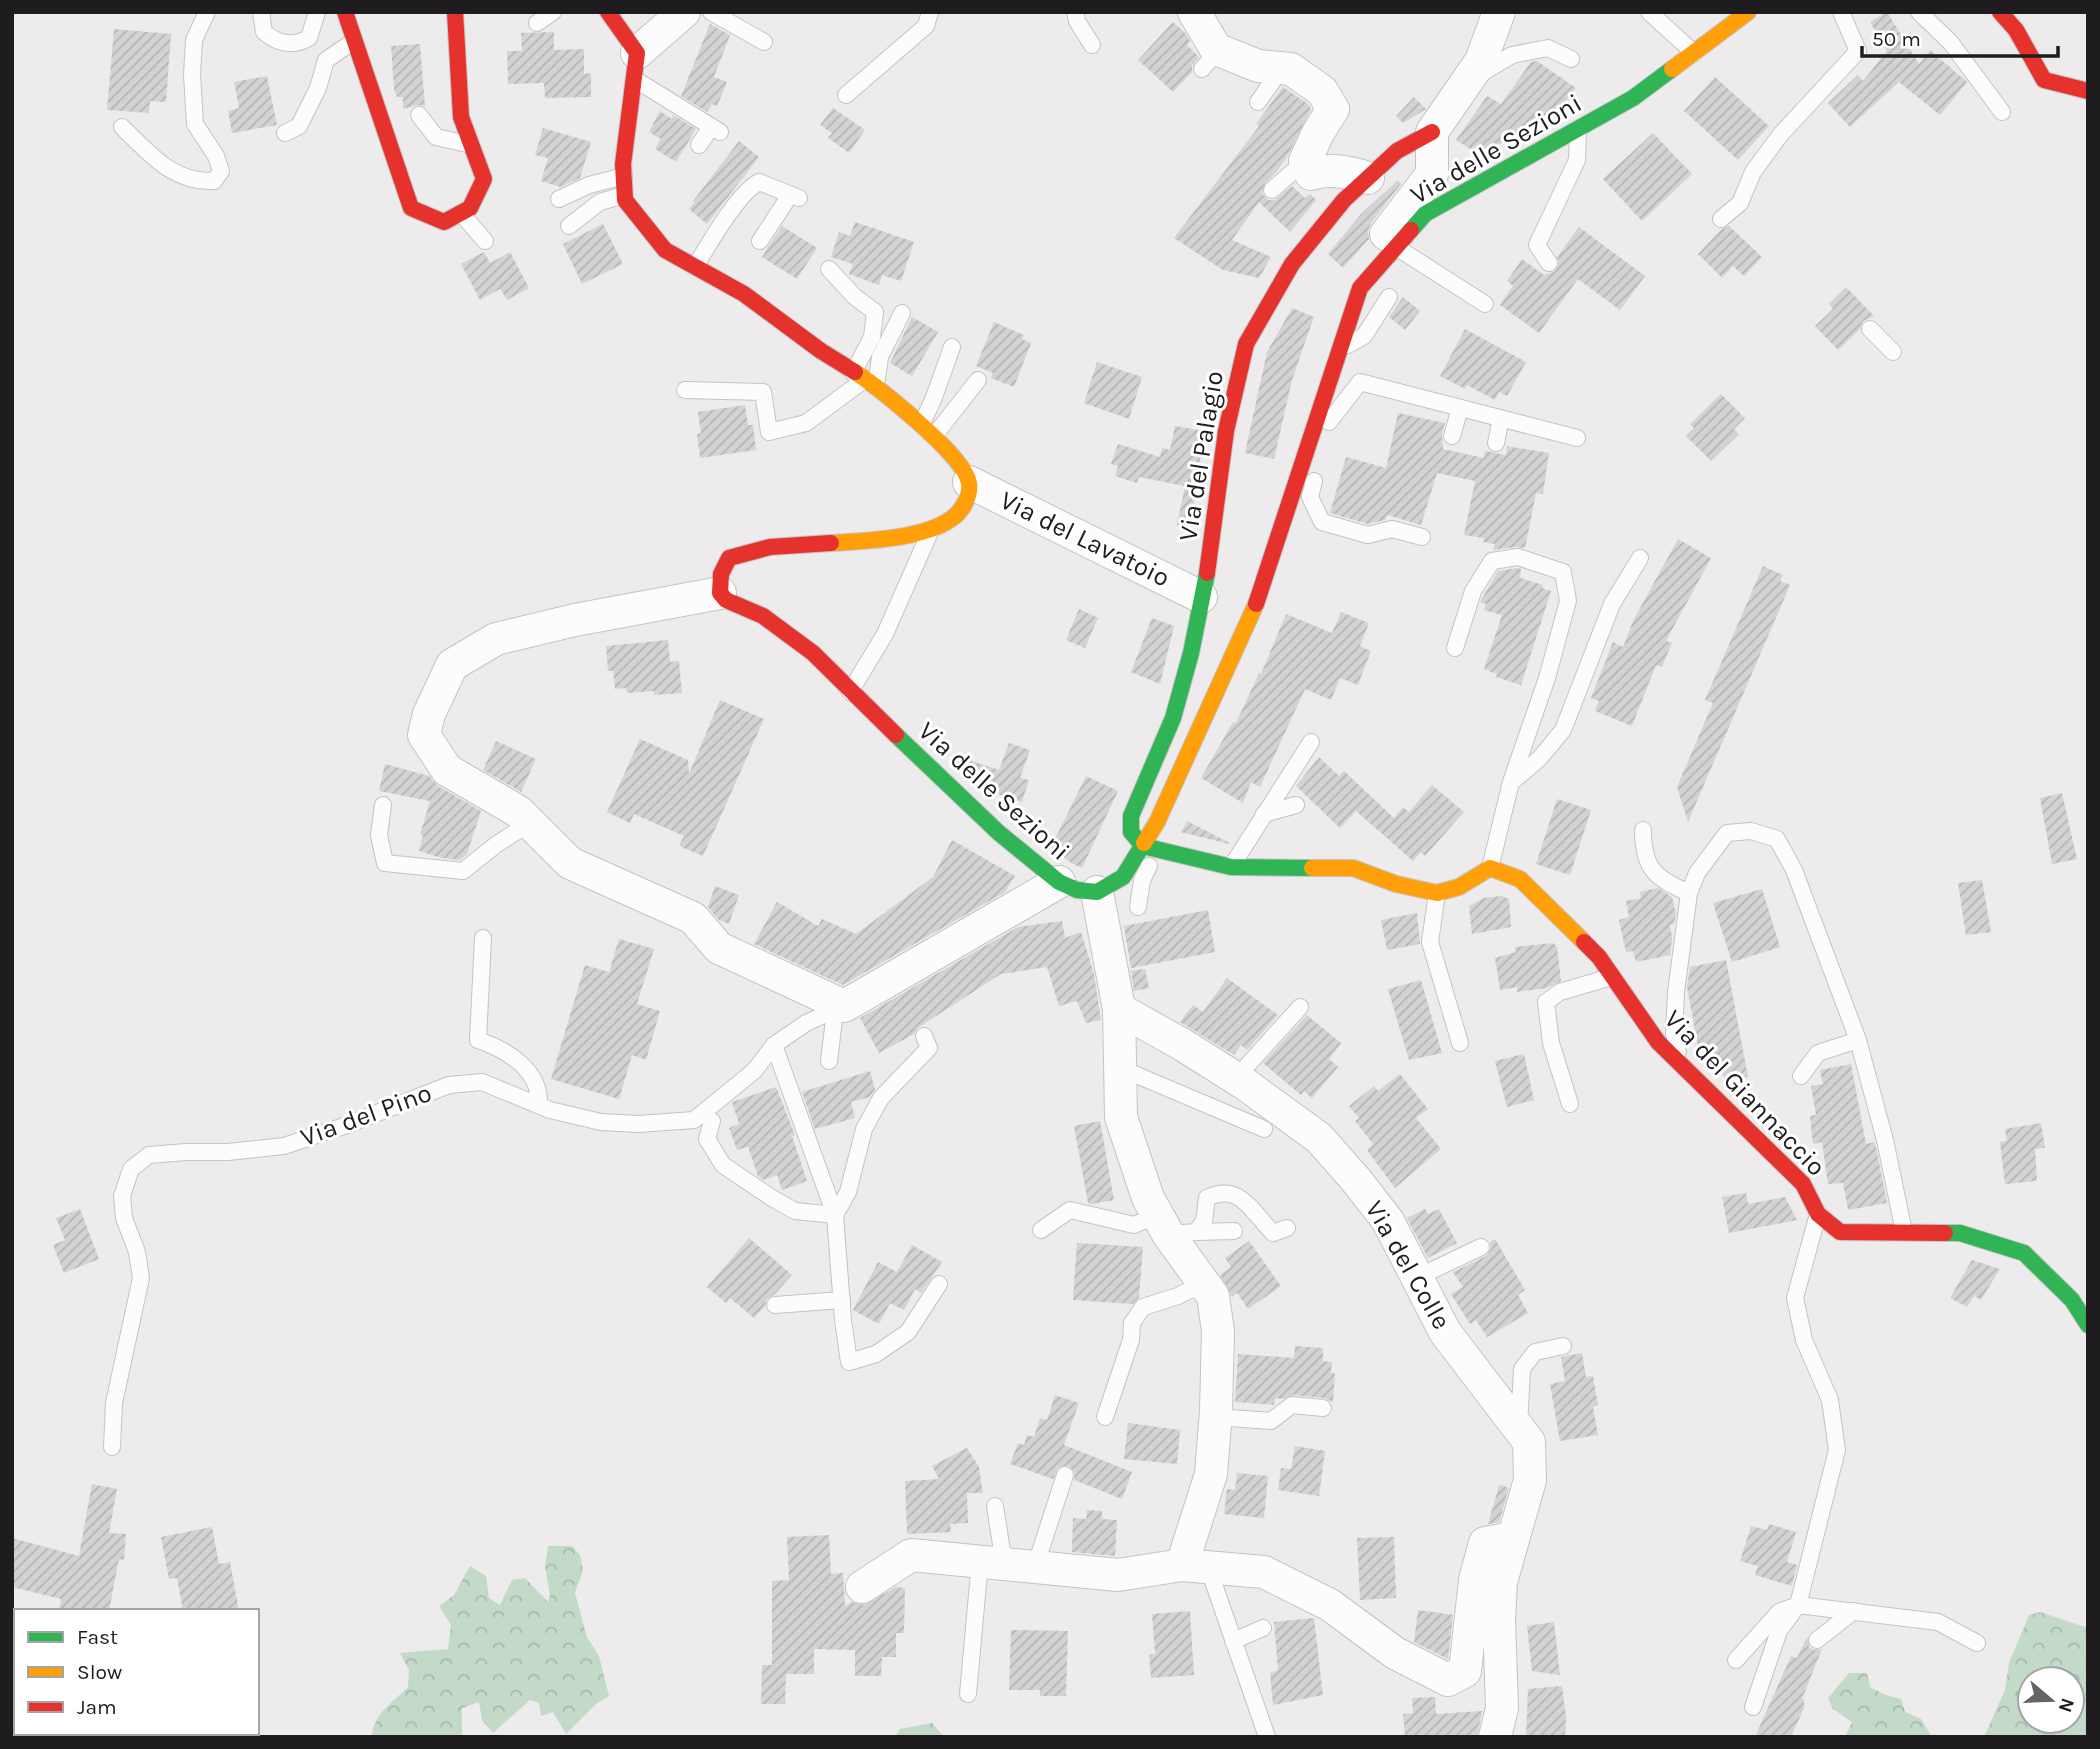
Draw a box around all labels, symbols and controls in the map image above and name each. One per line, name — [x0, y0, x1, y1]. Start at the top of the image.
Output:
scale bar — [1862, 14, 2058, 58]
text: 50 m — [1872, 27, 1921, 51]
street label: Via delle Sezioni — [1405, 87, 1587, 211]
street label: Via del Palagio — [1172, 369, 1230, 543]
street label: Via del Lavatoio — [995, 485, 1175, 593]
street label: Via delle Sezioni — [912, 715, 1076, 867]
street label: Via del Giannaccio — [1658, 1004, 1832, 1182]
street label: Via del Pino — [296, 1077, 436, 1153]
street label: Via del Colle — [1359, 1195, 1457, 1335]
legend — [14, 1609, 259, 1735]
text: Fast — [77, 1625, 118, 1649]
text: Slow — [77, 1660, 122, 1684]
north arrow — [2016, 1665, 2086, 1735]
text: Jam — [77, 1695, 117, 1719]
text: N — [2054, 1695, 2079, 1715]

